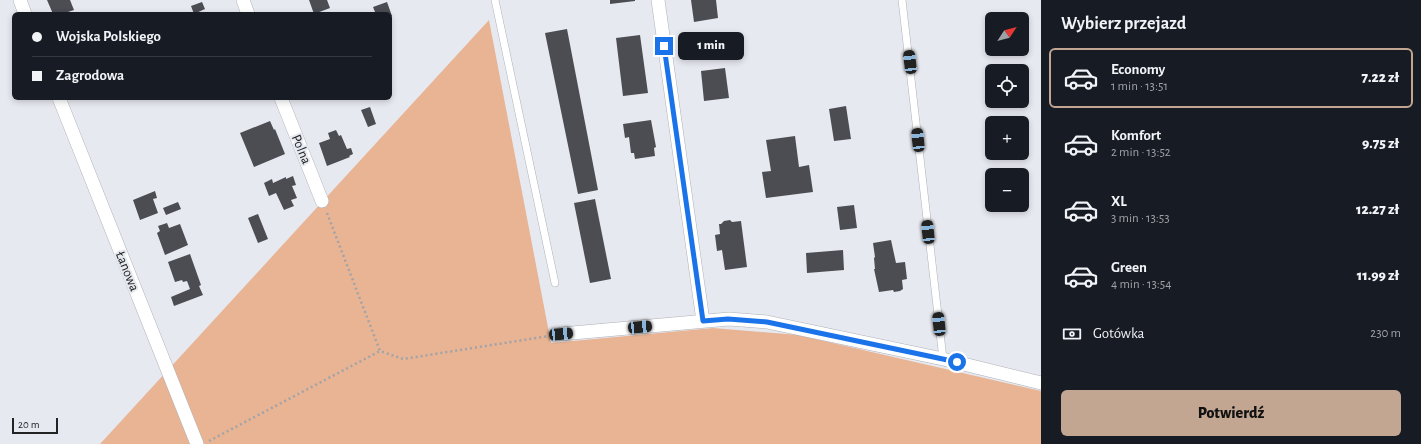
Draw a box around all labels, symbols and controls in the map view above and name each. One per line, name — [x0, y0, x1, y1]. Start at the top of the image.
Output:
north arrow — [985, 12, 1029, 56]
map controls — [985, 12, 1029, 212]
text: Wybierz przejazd — [1061, 15, 1186, 33]
text: Wojska Polskiego — [56, 29, 161, 44]
callout: 1 min — [678, 32, 744, 60]
route end — [655, 37, 673, 55]
text: 1 min — [697, 39, 725, 52]
car — [903, 49, 917, 75]
icon: car — [1063, 60, 1099, 96]
text: Economy — [1111, 62, 1165, 77]
button: locate — [985, 64, 1029, 108]
text: Zagrodowa — [56, 68, 124, 83]
text: 7.22 zł — [1361, 70, 1399, 85]
text: 1 min · 13:51 — [1111, 80, 1168, 93]
button: + — [985, 116, 1029, 160]
icon: car — [1063, 126, 1099, 162]
car — [911, 127, 925, 153]
text: Komfort — [1111, 128, 1161, 143]
street label: Polna — [289, 133, 314, 167]
text: 9.75 zł — [1362, 136, 1399, 151]
text: 2 min · 13:52 — [1111, 146, 1171, 159]
button: − — [985, 168, 1029, 212]
icon: car — [1063, 192, 1099, 228]
text: XL — [1111, 194, 1127, 209]
text: 12.27 zł — [1356, 202, 1399, 217]
text: 3 min · 13:53 — [1111, 212, 1170, 225]
car — [921, 219, 935, 245]
street label: Łanowa — [113, 249, 142, 294]
icon: car — [1063, 258, 1099, 294]
text: Green — [1111, 260, 1147, 275]
text: 11.99 zł — [1357, 268, 1399, 283]
text: 4 min · 13:54 — [1111, 278, 1171, 291]
car — [932, 311, 946, 337]
car — [628, 320, 652, 334]
icon: cash — [1061, 323, 1083, 345]
text: Gotówka — [1093, 326, 1144, 341]
car — [549, 327, 573, 341]
text: 230 m — [1370, 327, 1401, 340]
route start — [948, 353, 966, 371]
button: Potwierdź — [1061, 390, 1401, 436]
scale bar — [12, 416, 58, 435]
text: 20 m — [18, 419, 39, 430]

